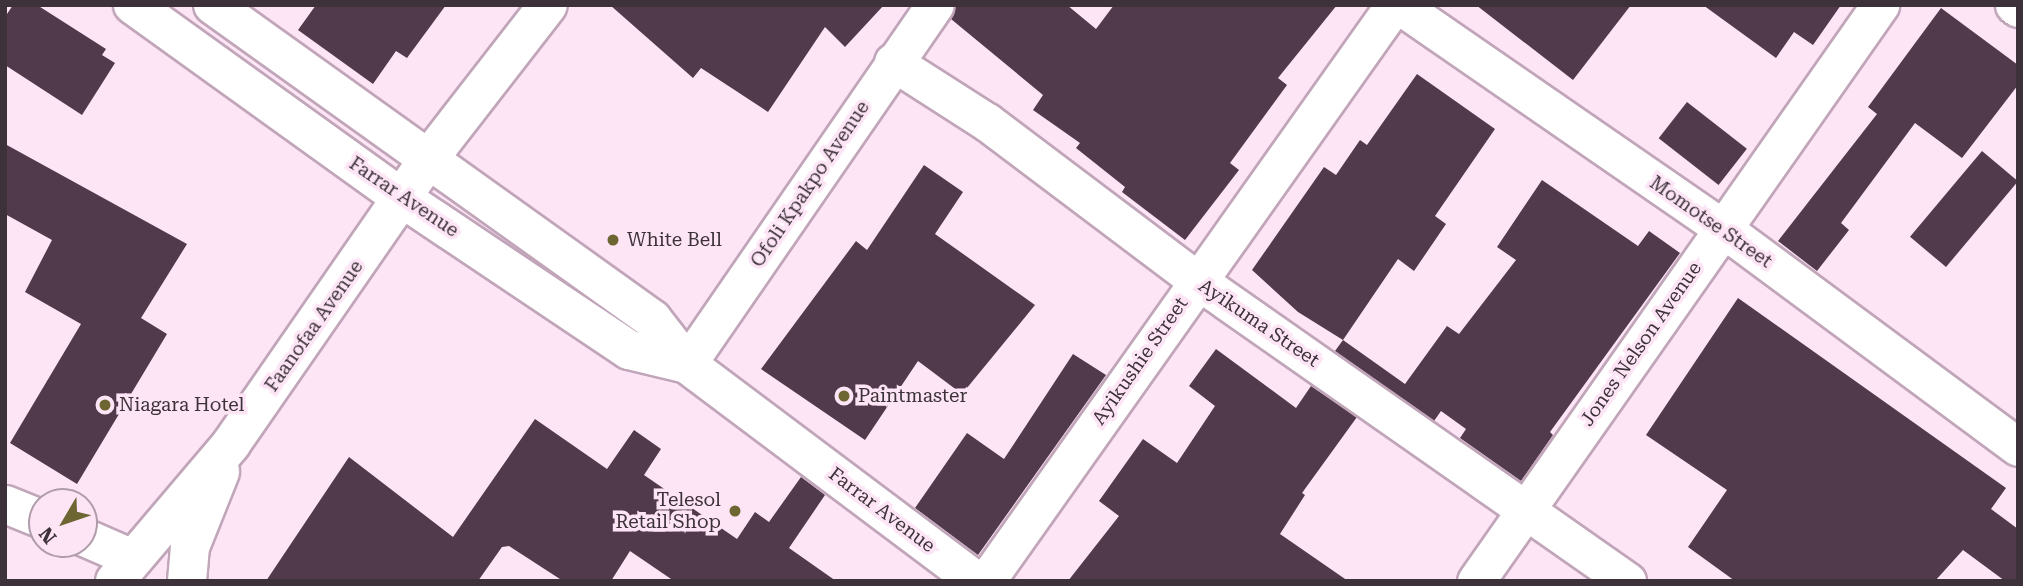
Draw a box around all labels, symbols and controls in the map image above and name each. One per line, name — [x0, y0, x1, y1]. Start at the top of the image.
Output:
street label: Ofoli Kpakpo Avenue — [746, 97, 874, 271]
street label: Farrar Avenue — [345, 152, 463, 242]
street label: Momotse Street — [1645, 171, 1777, 273]
place label: White Bell — [627, 229, 722, 251]
marker: White Bell — [605, 232, 621, 248]
street label: Faanofaa Avenue — [260, 256, 368, 396]
street label: Jones Nelson Avenue — [1576, 257, 1706, 431]
street label: Ayikuma Street — [1194, 274, 1324, 372]
street label: Ayikushie Street — [1087, 293, 1193, 429]
place label: Paintmaster — [858, 385, 967, 407]
marker: Paintmaster — [836, 388, 852, 404]
place label: Niagara Hotel — [119, 394, 244, 416]
marker: Niagara Hotel — [97, 397, 113, 413]
street label: Farrar Avenue — [824, 463, 940, 557]
north arrow — [28, 488, 98, 558]
place label: Telesol Retail Shop — [615, 489, 721, 533]
marker: Telesol Retail Shop — [727, 503, 743, 519]
text: N — [34, 522, 61, 548]

